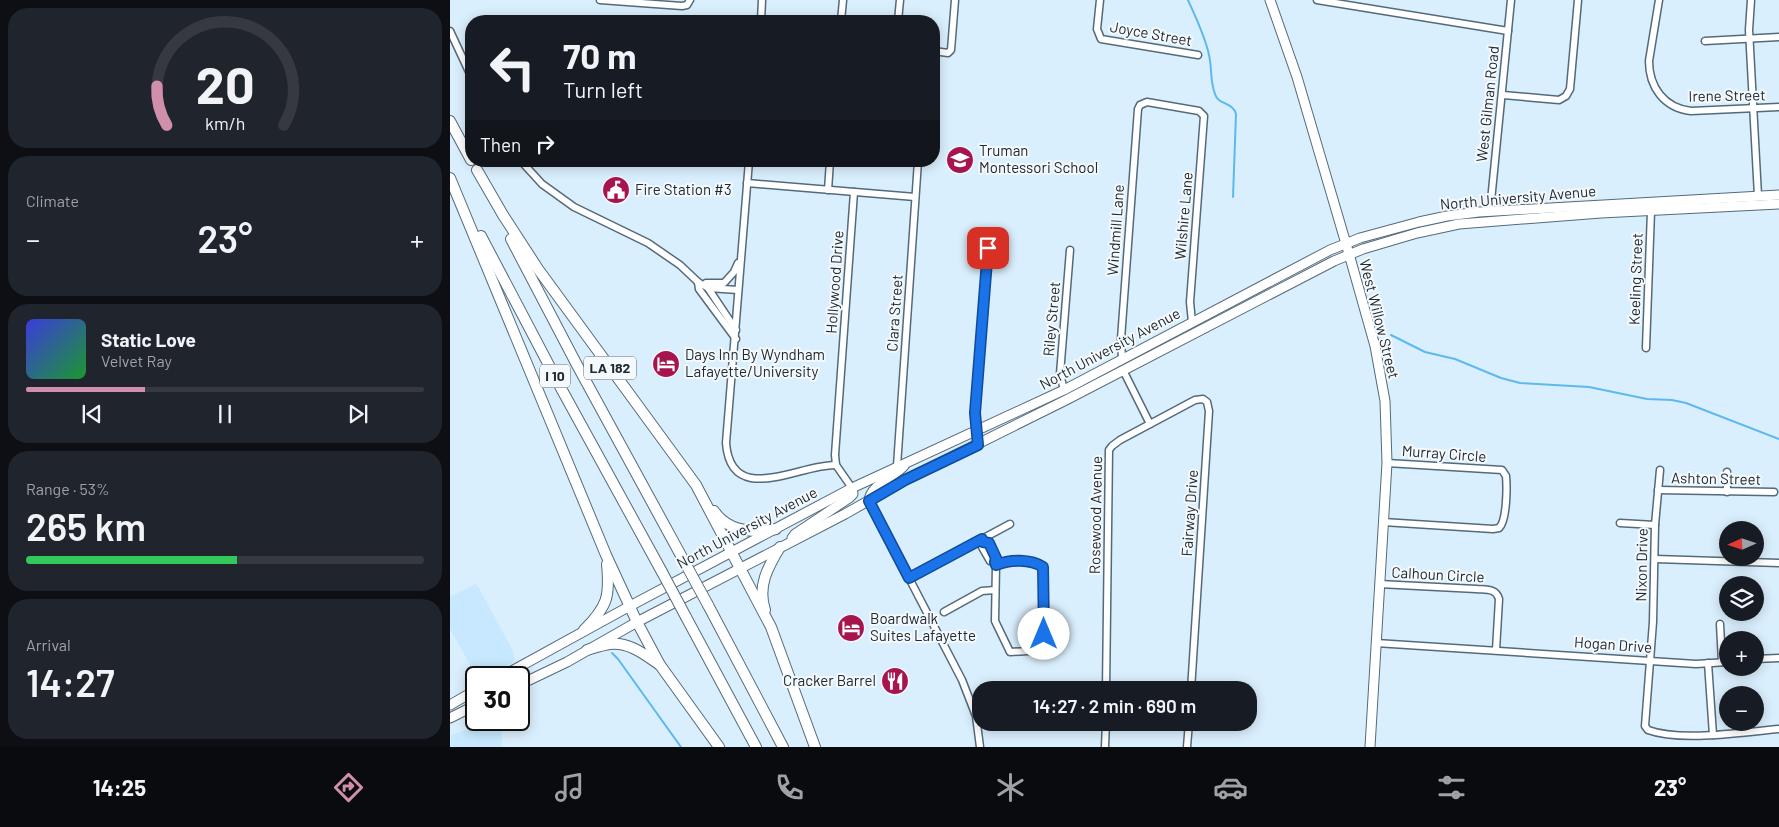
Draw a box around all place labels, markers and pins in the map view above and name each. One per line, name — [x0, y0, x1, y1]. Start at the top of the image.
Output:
place label: Truman Montessori School — [979, 141, 1098, 176]
school or university icon: Truman Montessori School — [945, 145, 975, 175]
public building icon: Fire Station #3 — [601, 175, 631, 205]
place label: Fire Station #3 — [635, 180, 732, 198]
pin — [967, 227, 1009, 269]
place label: Days Inn By Wyndham Lafayette/University — [685, 345, 825, 380]
hotel icon: Days Inn By Wyndham Lafayette/University — [651, 349, 681, 379]
place label: Boardwalk Suites Lafayette — [870, 609, 976, 644]
hotel icon: Boardwalk Suites Lafayette — [836, 613, 866, 643]
restaurant icon: Cracker Barrel — [880, 666, 910, 696]
place label: Cracker Barrel — [783, 671, 876, 689]

